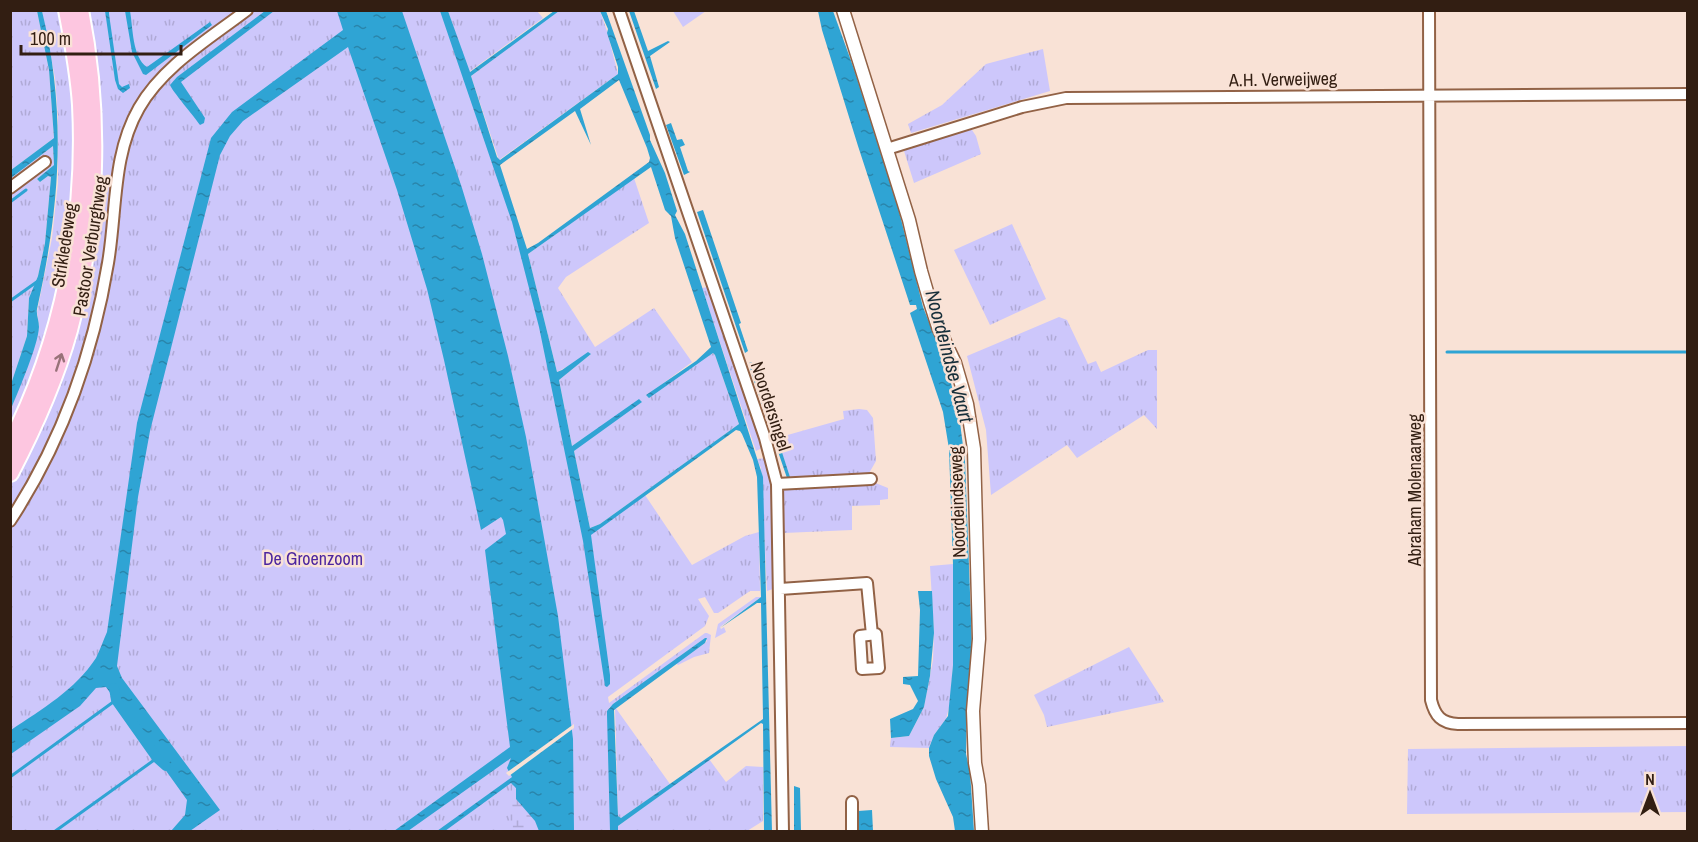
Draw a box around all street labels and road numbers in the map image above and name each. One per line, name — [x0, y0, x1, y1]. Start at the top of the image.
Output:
street label: A.H. Verweijweg — [1228, 66, 1338, 92]
street label: Pastoor Verburghweg — [67, 173, 114, 318]
street label: Strikledeweg — [45, 200, 83, 289]
street label: Noordersingel — [745, 358, 797, 454]
street label: Abraham Molenaarweg — [1402, 413, 1427, 567]
street label: Noordeindseweg — [943, 445, 971, 558]

